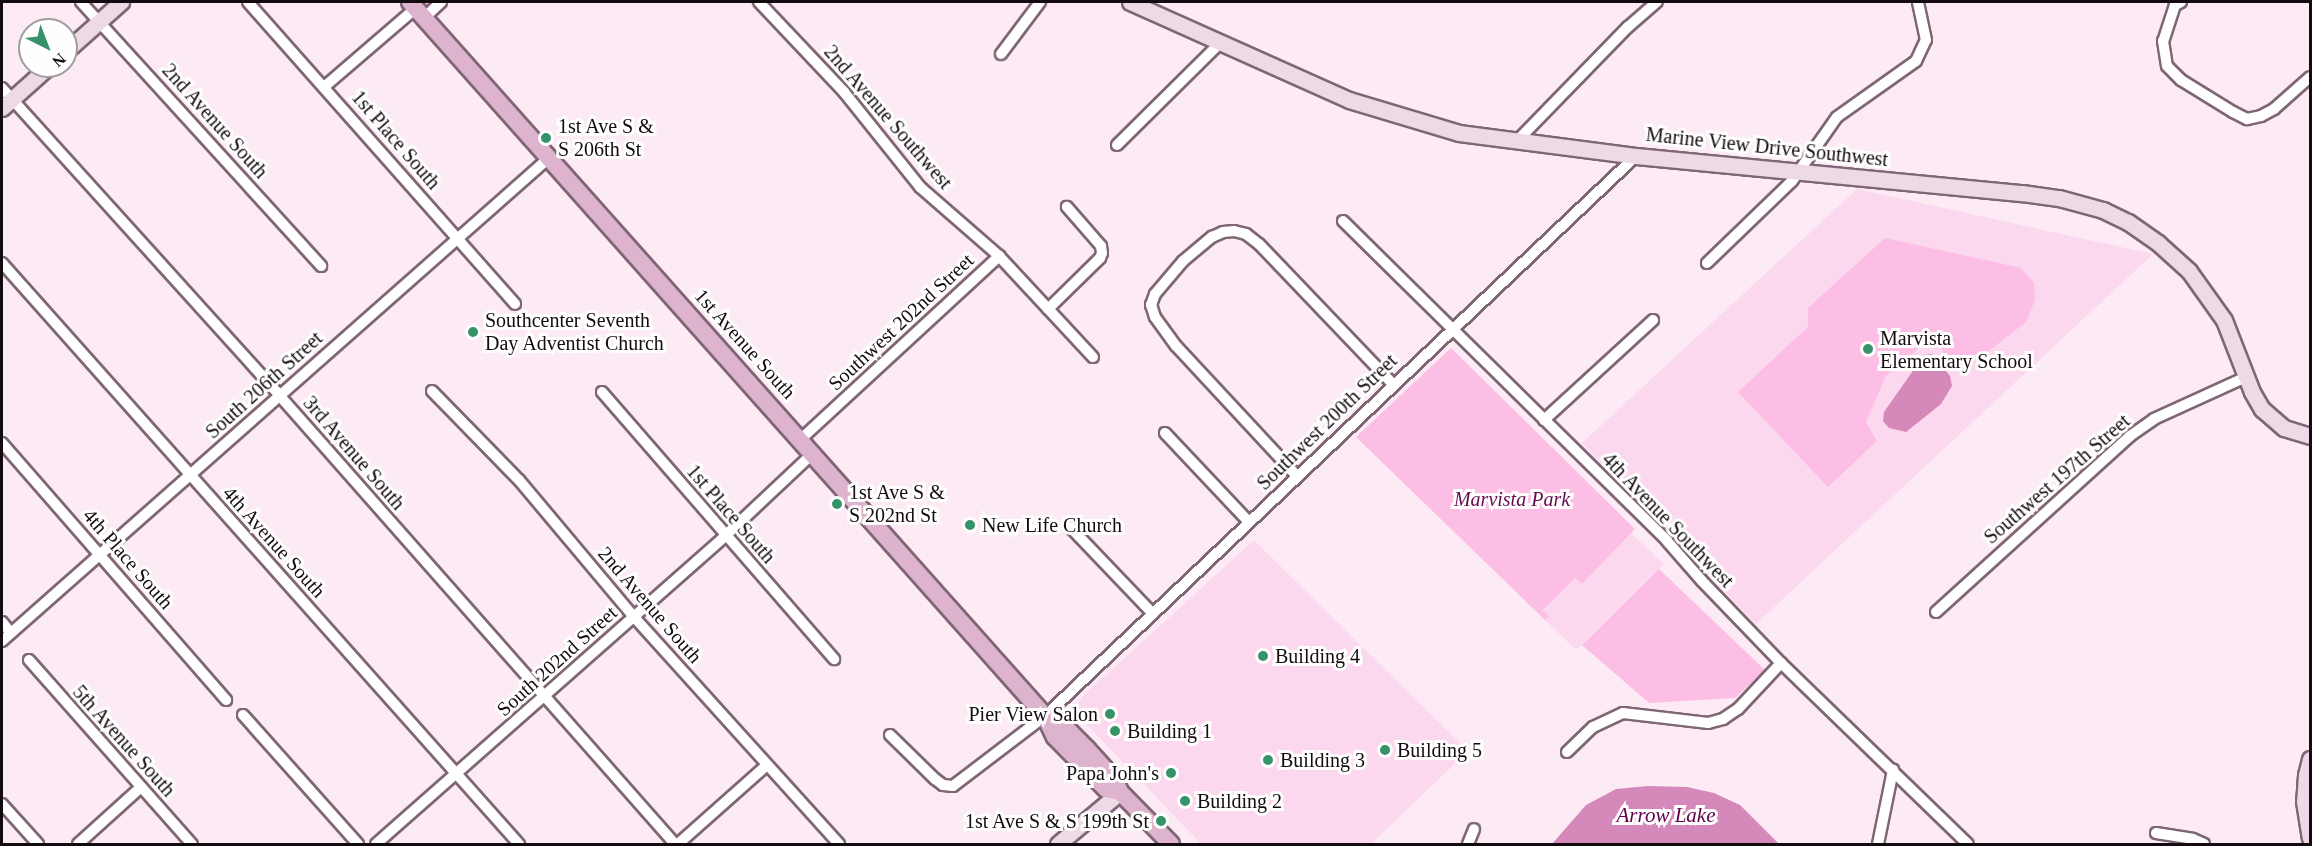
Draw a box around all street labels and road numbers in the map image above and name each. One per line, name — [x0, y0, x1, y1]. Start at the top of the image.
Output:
street label: 2nd Avenue Southwest — [819, 40, 957, 194]
street label: 2nd Avenue South — [157, 58, 273, 184]
street label: 1st Place South — [346, 86, 446, 194]
street label: Marine View Drive Southwest — [1645, 122, 1889, 172]
street label: Southwest 202nd Street — [823, 248, 979, 396]
street label: 1st Avenue South — [689, 284, 801, 404]
street label: South 206th Street — [201, 326, 327, 444]
street label: Southwest 200th Street — [1252, 349, 1402, 495]
street label: 3rd Avenue South — [298, 391, 410, 515]
street label: Southwest 197th Street — [1979, 409, 2135, 549]
street label: 4th Avenue Southwest — [1597, 447, 1739, 593]
street label: 1st Place South — [681, 460, 781, 568]
street label: 4th Avenue South — [217, 481, 331, 603]
street label: 4th Place South — [78, 504, 178, 614]
street label: 2nd Avenue South — [593, 542, 707, 668]
street label: South 202nd Street — [492, 601, 622, 721]
street label: 5th Avenue South — [67, 680, 181, 802]

